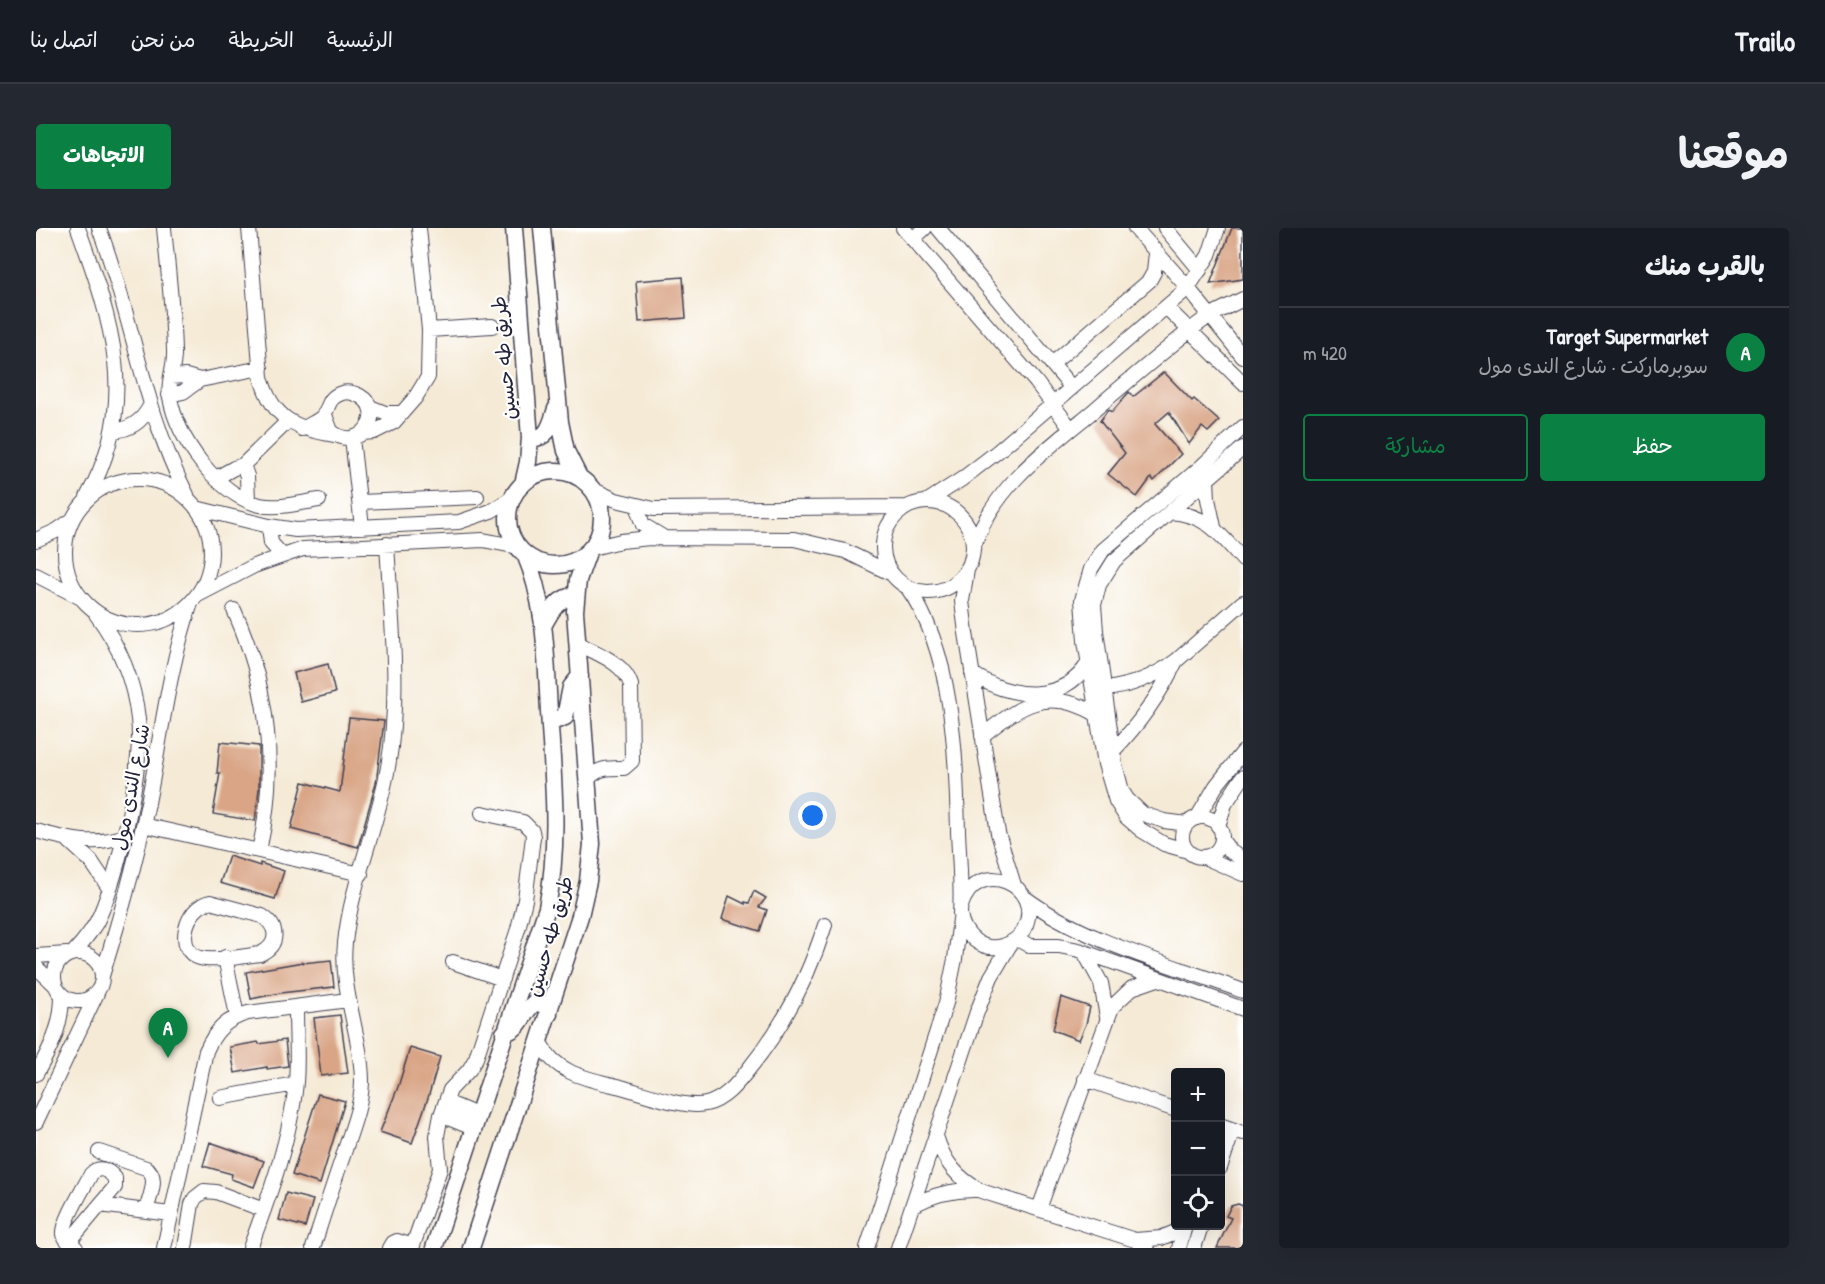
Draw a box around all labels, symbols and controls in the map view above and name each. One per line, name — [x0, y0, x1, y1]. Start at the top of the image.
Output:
text: Trailo — [1735, 22, 1795, 60]
text: اتصل بنا — [30, 25, 98, 54]
text: من نحن — [131, 25, 195, 54]
text: الخريطة — [228, 25, 294, 54]
text: الرئيسية — [327, 25, 393, 54]
button: الاتجاهات — [36, 124, 171, 189]
text: موقعنا — [1678, 124, 1789, 181]
text: بالقرب منك — [1645, 248, 1765, 283]
street label: طريق طه حسين — [484, 295, 522, 421]
text: Target Supermarket — [1546, 321, 1708, 351]
text: 420 m — [1303, 339, 1347, 366]
text: A — [1741, 339, 1750, 366]
text: سوبرماركت · شارع الندى مول — [1479, 352, 1708, 379]
button: مشاركة — [1303, 414, 1528, 481]
button: حفظ — [1540, 414, 1765, 481]
street label: شارع الندى مول — [104, 721, 156, 853]
your location — [798, 801, 827, 830]
street label: طريق طه حسين — [519, 872, 579, 1000]
pin: A — [148, 1008, 188, 1058]
map controls — [1171, 1068, 1225, 1230]
button: + — [1171, 1068, 1225, 1122]
button: − — [1171, 1122, 1225, 1176]
button: locate — [1171, 1176, 1225, 1230]

